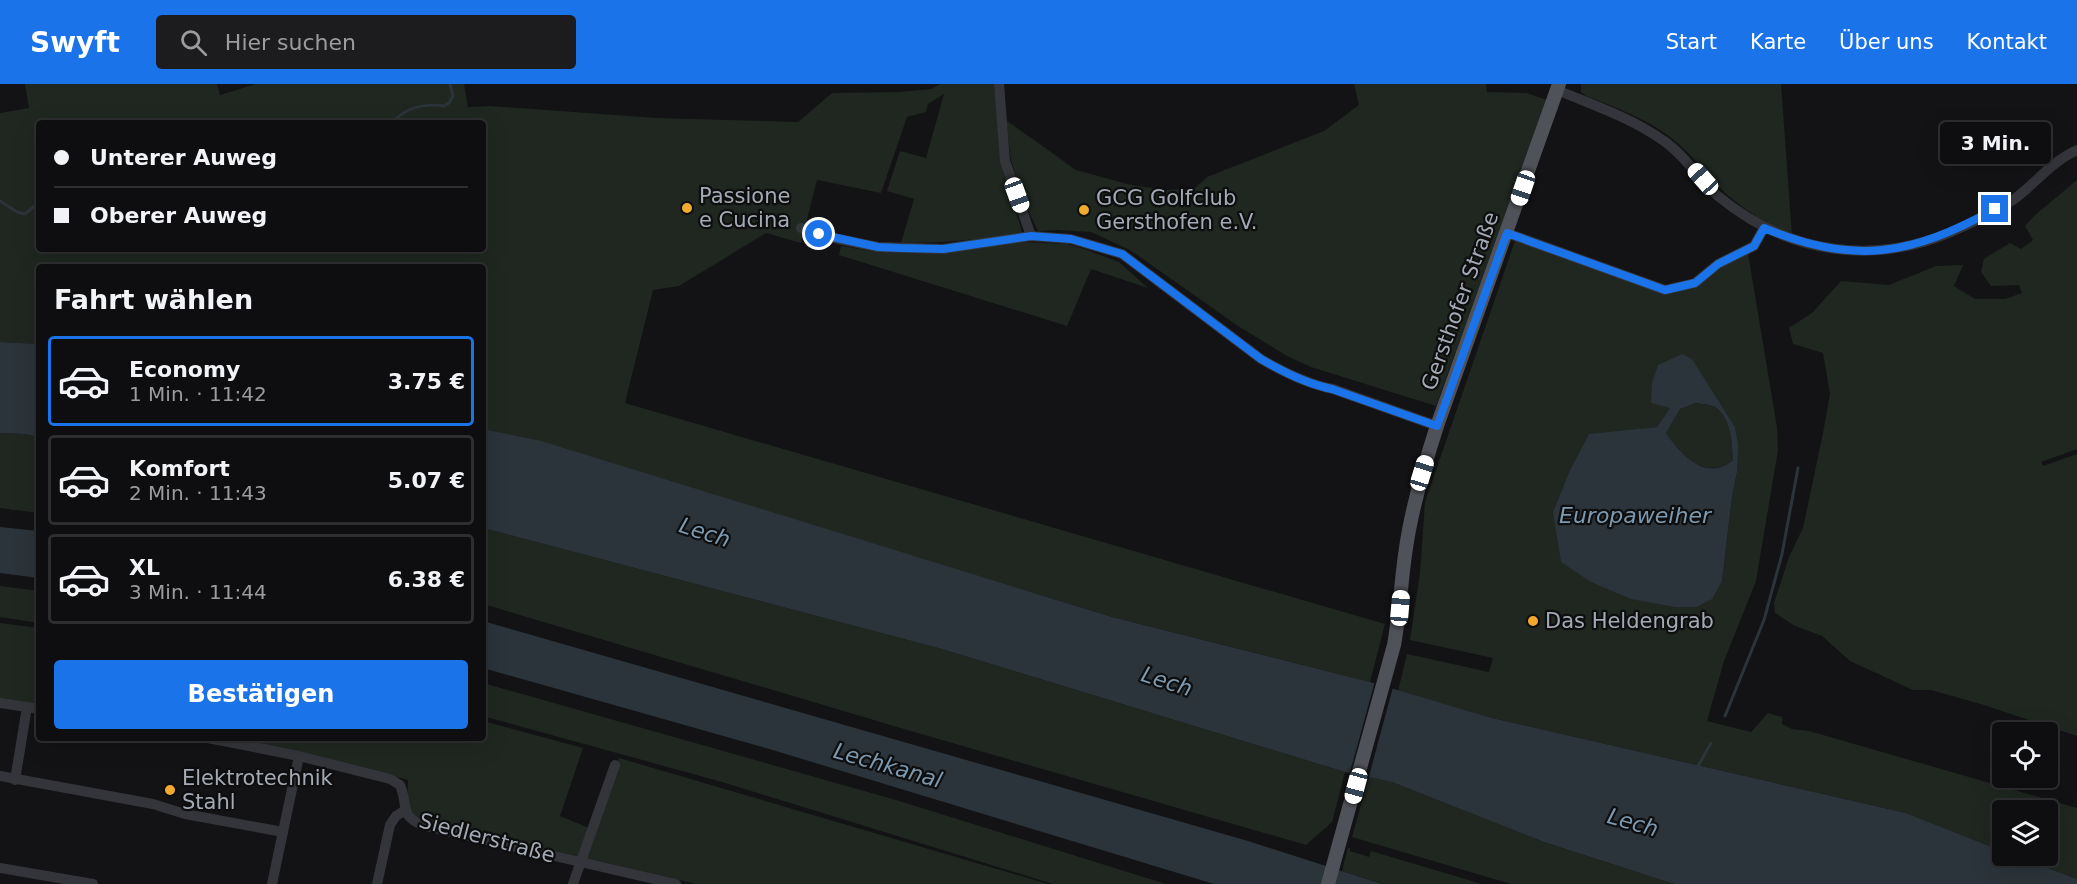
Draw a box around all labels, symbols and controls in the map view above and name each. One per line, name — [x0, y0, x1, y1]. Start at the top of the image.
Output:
search box — [156, 15, 576, 69]
text: Swyft — [30, 26, 120, 59]
icon: search — [177, 26, 210, 59]
text: Hier suchen — [225, 30, 356, 55]
text: Start — [1666, 30, 1717, 54]
text: Karte — [1750, 30, 1806, 54]
text: Über uns — [1839, 30, 1934, 54]
text: Kontakt — [1967, 30, 2047, 54]
callout: 3 Min. — [1940, 122, 2050, 164]
text: 3 Min. — [1961, 131, 2030, 155]
text: Unterer Auweg — [90, 145, 277, 170]
car — [1684, 160, 1722, 198]
car — [1509, 168, 1537, 208]
car — [1002, 175, 1032, 215]
place label: Passione e Cucina — [699, 184, 790, 232]
place label: GCG Golfclub Gersthofen e.V. — [1096, 186, 1257, 234]
route end — [1981, 195, 2008, 222]
marker: Passione e Cucina — [680, 201, 694, 215]
text: Oberer Auweg — [90, 203, 267, 228]
marker: GCG Golfclub Gersthofen e.V. — [1077, 203, 1091, 217]
street label: Gersthofer Straße — [1417, 209, 1503, 393]
route start — [805, 220, 832, 247]
text: Fahrt wählen — [54, 284, 253, 315]
icon: car — [57, 354, 111, 408]
text: Economy — [129, 357, 240, 382]
text: 3.75 € — [388, 369, 465, 394]
text: 1 Min. · 11:42 — [129, 382, 267, 406]
icon: car — [57, 453, 111, 507]
car — [1408, 453, 1436, 493]
text: Komfort — [129, 456, 230, 481]
text: 5.07 € — [388, 468, 465, 493]
text: 2 Min. · 11:43 — [129, 481, 267, 505]
water label: Europaweiher — [1559, 503, 1713, 528]
water label: Lech — [676, 513, 733, 552]
icon: car — [57, 552, 111, 606]
text: XL — [129, 555, 160, 580]
text: 6.38 € — [388, 567, 465, 592]
text: 3 Min. · 11:44 — [129, 580, 267, 604]
car — [1389, 589, 1411, 627]
place label: Das Heldengrab — [1545, 609, 1714, 633]
marker: Das Heldengrab — [1526, 614, 1540, 628]
button: Bestätigen — [54, 660, 468, 729]
water label: Lech — [1138, 662, 1195, 701]
map controls — [1992, 722, 2058, 866]
button: locate — [1992, 722, 2058, 788]
water label: Lechkanal — [831, 738, 945, 793]
place label: Elektrotechnik Stahl — [182, 766, 334, 814]
car — [1343, 766, 1369, 806]
marker: Elektrotechnik Stahl — [163, 783, 177, 797]
button: layers — [1992, 800, 2058, 866]
water label: Lech — [1604, 803, 1661, 842]
street label: Siedlerstraße — [416, 808, 558, 868]

